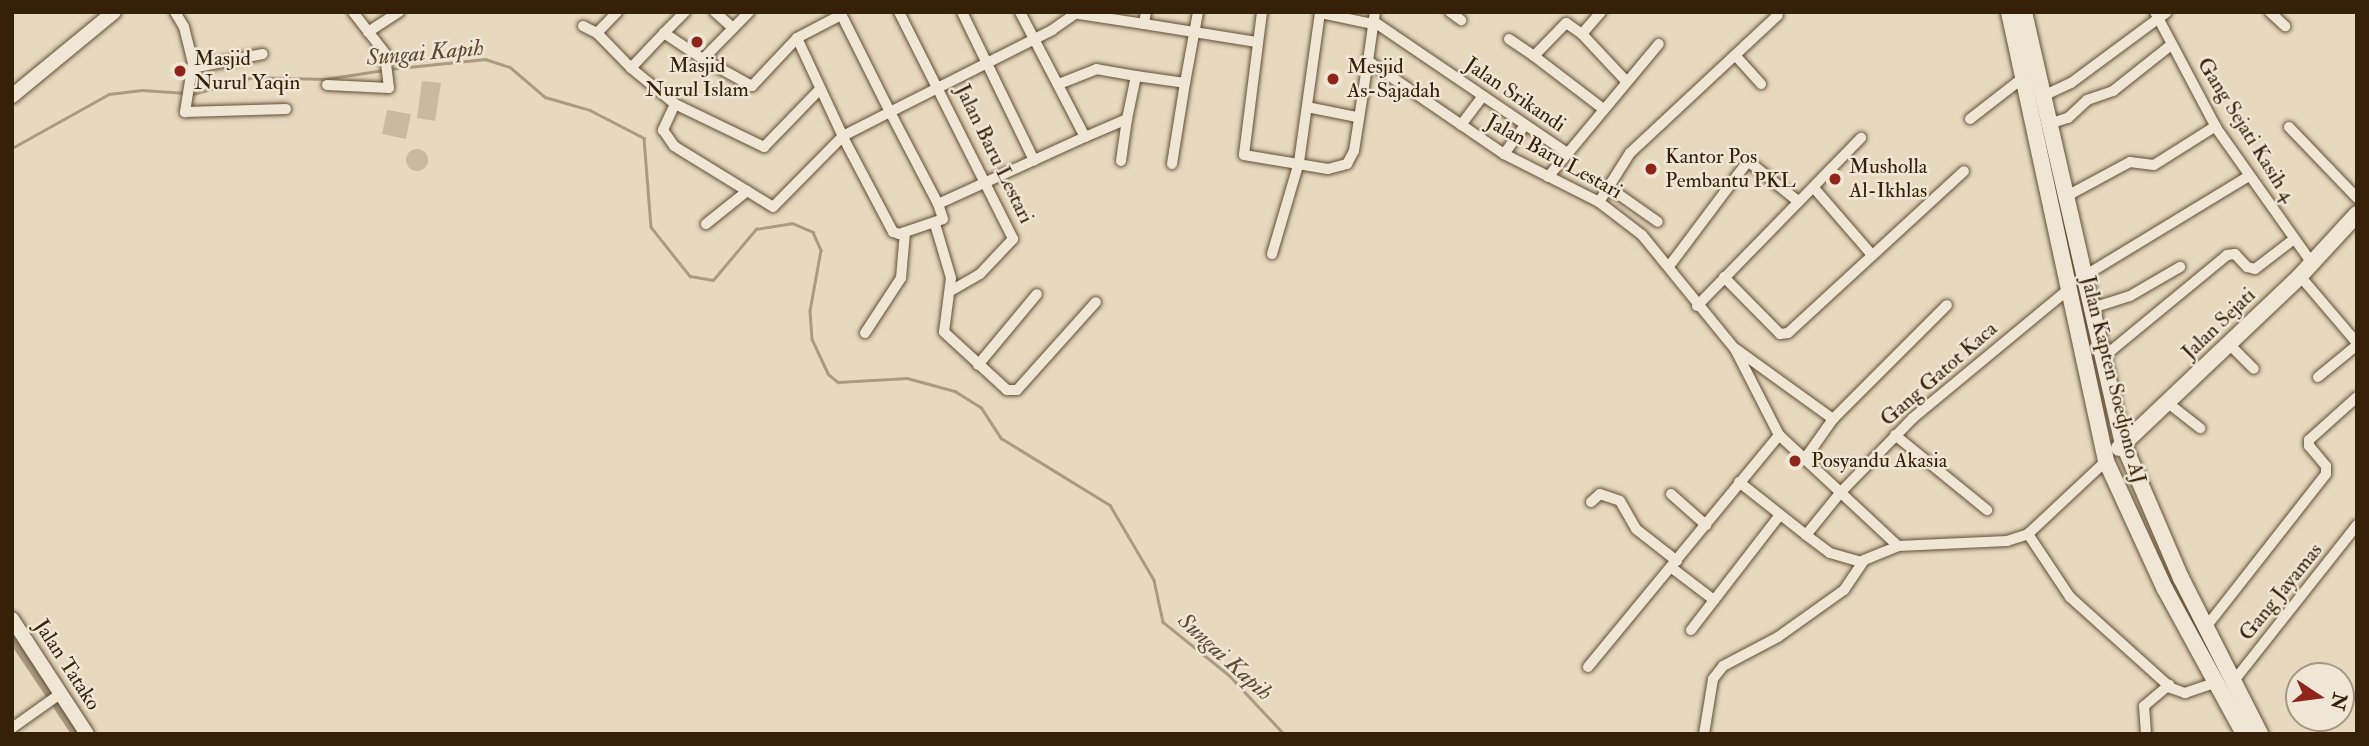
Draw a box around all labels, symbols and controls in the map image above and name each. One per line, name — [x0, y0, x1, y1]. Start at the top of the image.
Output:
water label: Sungai Kapih — [365, 34, 485, 72]
marker: Masjid Nurul Islam — [689, 34, 705, 50]
place label: Masjid Nurul Yaqin — [194, 46, 300, 96]
street label: Jalan Srikandi — [1460, 52, 1570, 138]
place label: Masjid Nurul Islam — [645, 53, 749, 103]
street label: Gang Sejati Kasih 4 — [2191, 53, 2301, 207]
place label: Mesjid As-Sajadah — [1347, 54, 1440, 104]
marker: Masjid Nurul Yaqin — [172, 63, 188, 79]
marker: Mesjid As-Sajadah — [1325, 71, 1341, 87]
street label: Jalan Baru Lestari — [949, 80, 1039, 228]
street label: Jalan Baru Lestari — [1482, 109, 1626, 205]
place label: Kantor Pos Pembantu PKL — [1665, 144, 1796, 194]
place label: Musholla Al-Ikhlas — [1849, 154, 1927, 204]
marker: Kantor Pos Pembantu PKL — [1643, 161, 1659, 177]
marker: Musholla Al-Ikhlas — [1827, 171, 1843, 187]
street label: Jalan Kapten Soedjono AJ — [2075, 273, 2151, 487]
street label: Jalan Sejati — [2177, 283, 2261, 365]
street label: Gang Gatot Kaca — [1875, 316, 2003, 432]
place label: Posyandu Akasia — [1811, 448, 1947, 474]
marker: Posyandu Akasia — [1785, 451, 1805, 471]
street label: Gang Jayamas — [2234, 538, 2328, 646]
water label: Sungai Kapih — [1172, 607, 1278, 707]
street label: Jalan Tatako — [28, 615, 106, 715]
north arrow — [2285, 662, 2355, 732]
text: N — [2325, 690, 2352, 712]

